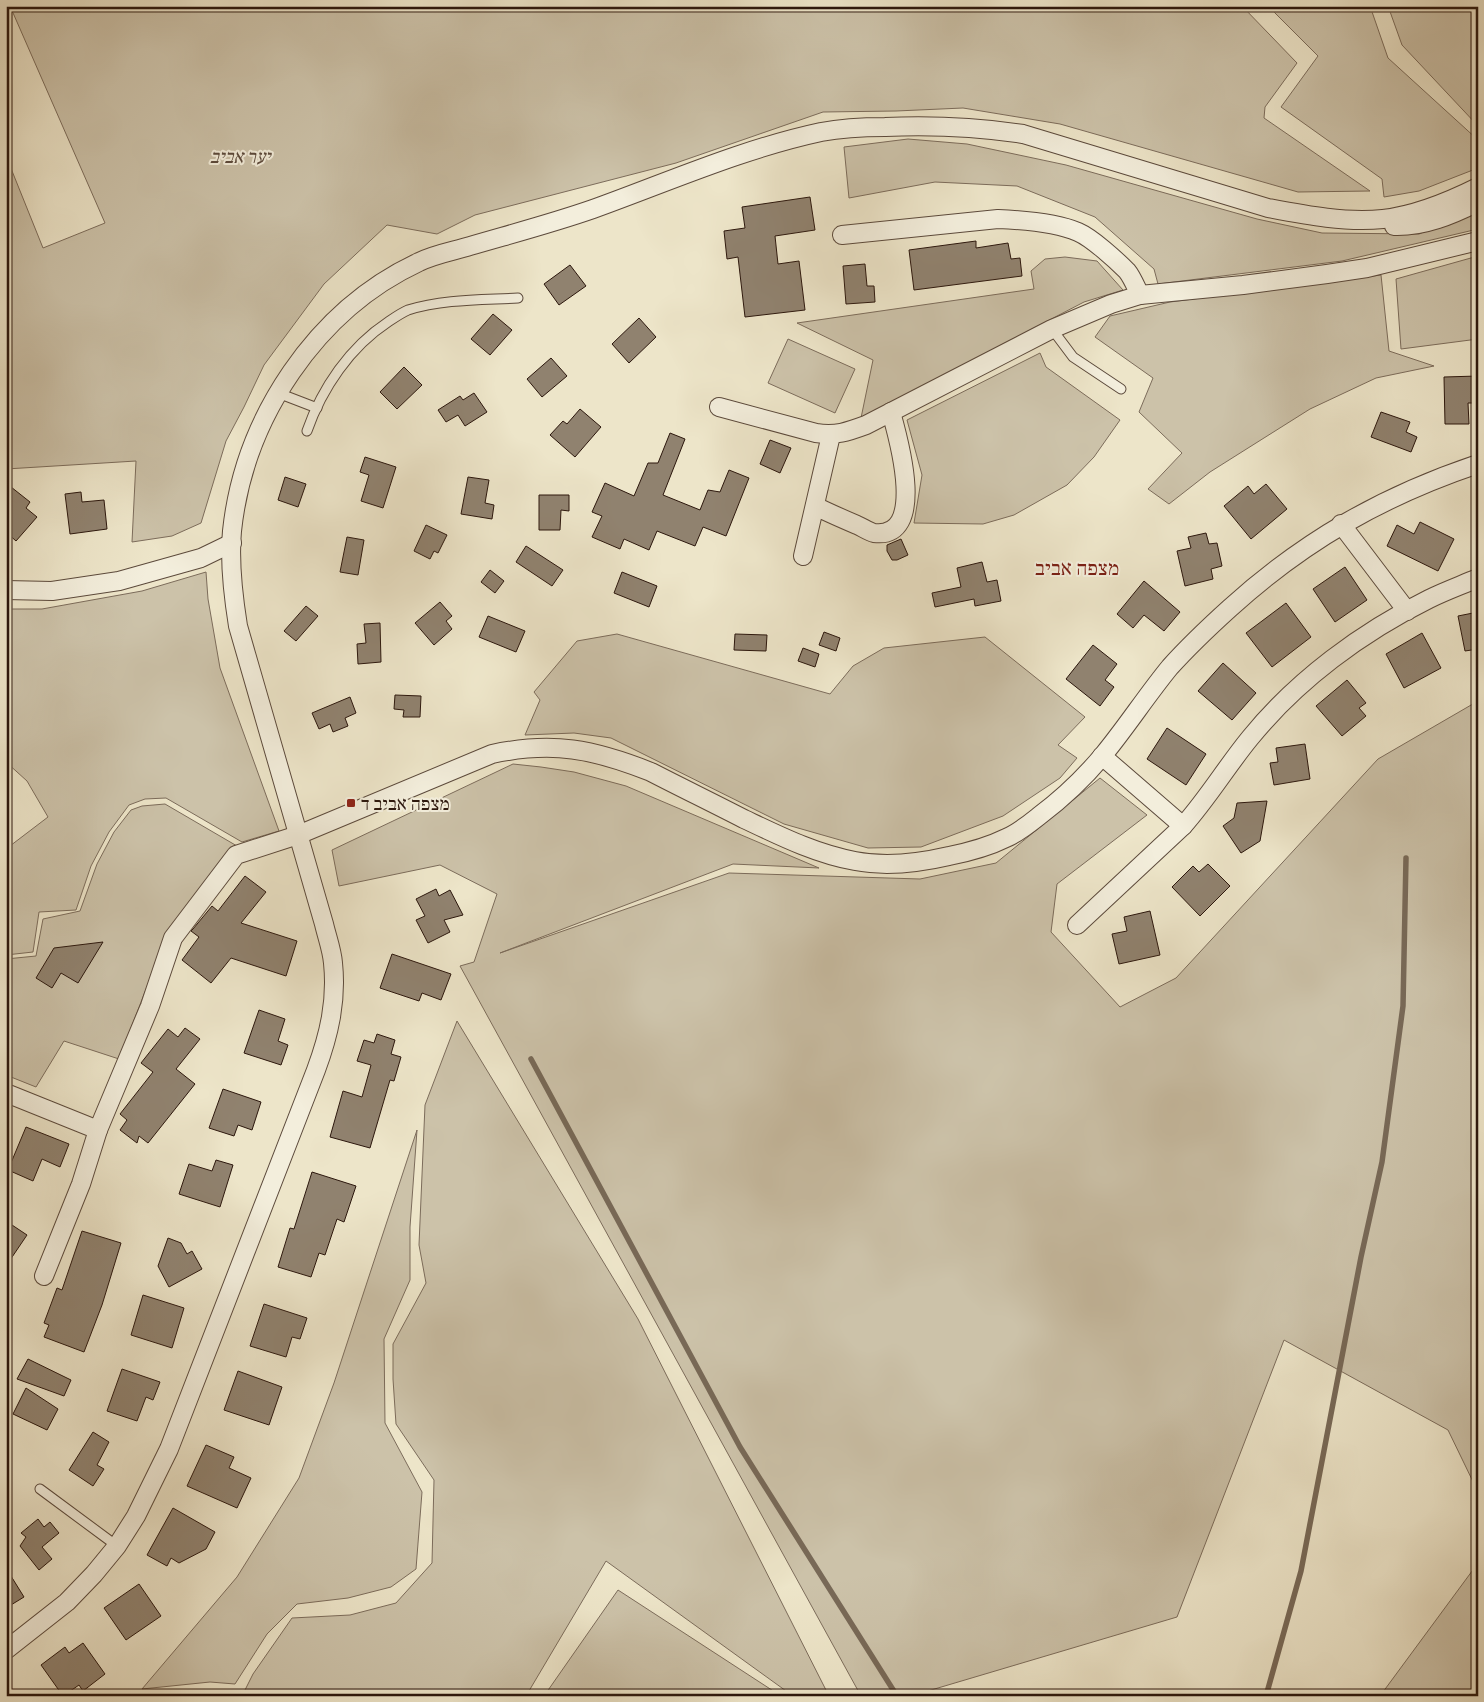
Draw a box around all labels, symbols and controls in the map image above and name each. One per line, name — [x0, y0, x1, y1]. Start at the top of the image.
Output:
park label: יער אביב — [210, 145, 272, 171]
district label: מצפה אביב — [1035, 555, 1119, 584]
place label: מצפה אביב ד — [361, 792, 450, 818]
marker: מצפה אביב ד — [345, 797, 357, 809]

